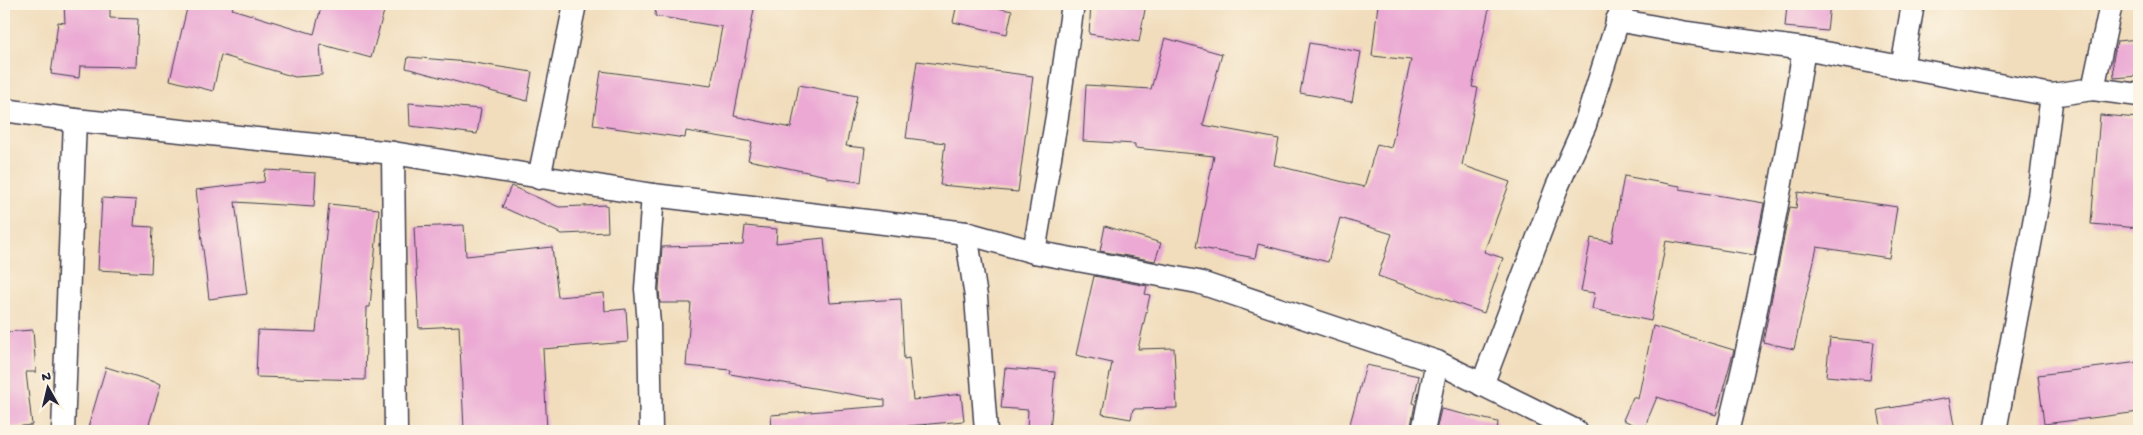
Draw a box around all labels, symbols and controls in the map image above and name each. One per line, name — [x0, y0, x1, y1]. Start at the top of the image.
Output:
north arrow — [22, 362, 72, 412]
text: N — [41, 369, 52, 387]

